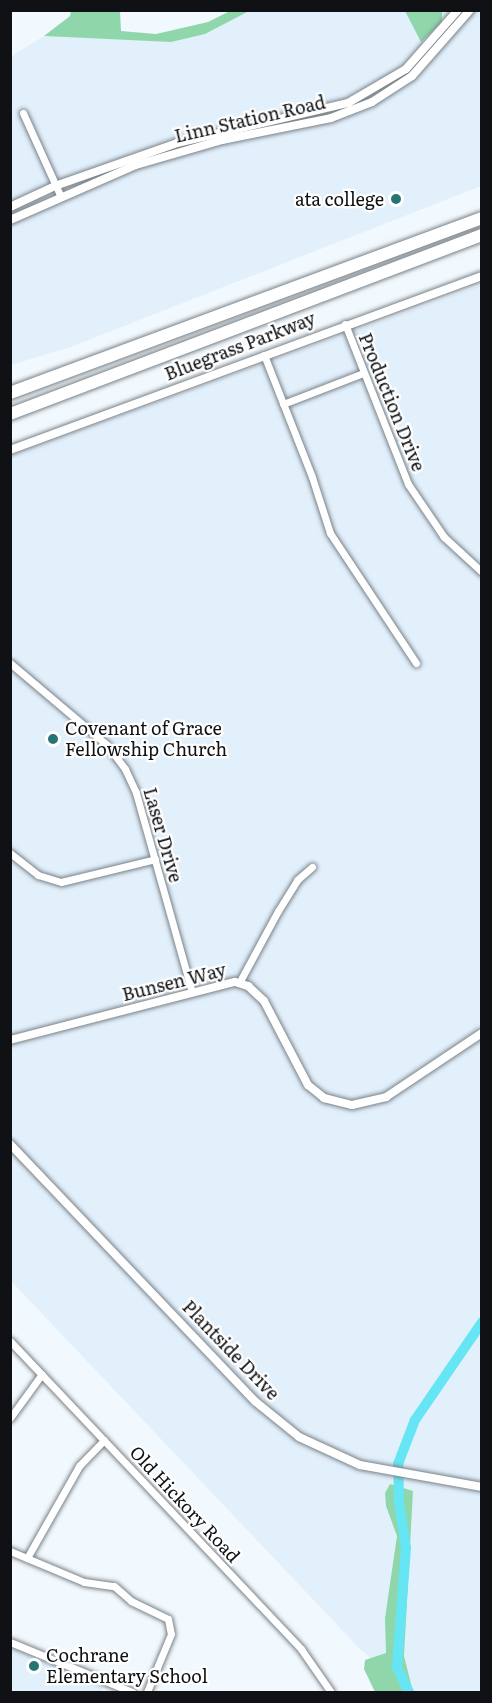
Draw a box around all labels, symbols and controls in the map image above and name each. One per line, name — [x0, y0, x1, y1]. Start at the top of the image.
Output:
street label: Linn Station Road — [172, 91, 328, 147]
place label: ata college — [295, 188, 384, 210]
marker: ata college — [389, 192, 403, 206]
street label: Bluegrass Parkway — [161, 307, 319, 385]
street label: Production Drive — [354, 330, 430, 474]
place label: Covenant of Grace Fellowship Church — [65, 718, 227, 760]
marker: Covenant of Grace Fellowship Church — [46, 732, 60, 746]
street label: Laser Drive — [139, 785, 187, 885]
street label: Bunsen Way — [120, 959, 228, 1005]
street label: Plantside Drive — [178, 1296, 284, 1404]
street label: Old Hickory Road — [126, 1441, 244, 1567]
place label: Cochrane Elementary School — [46, 1645, 208, 1688]
marker: Cochrane Elementary School — [27, 1659, 41, 1673]

